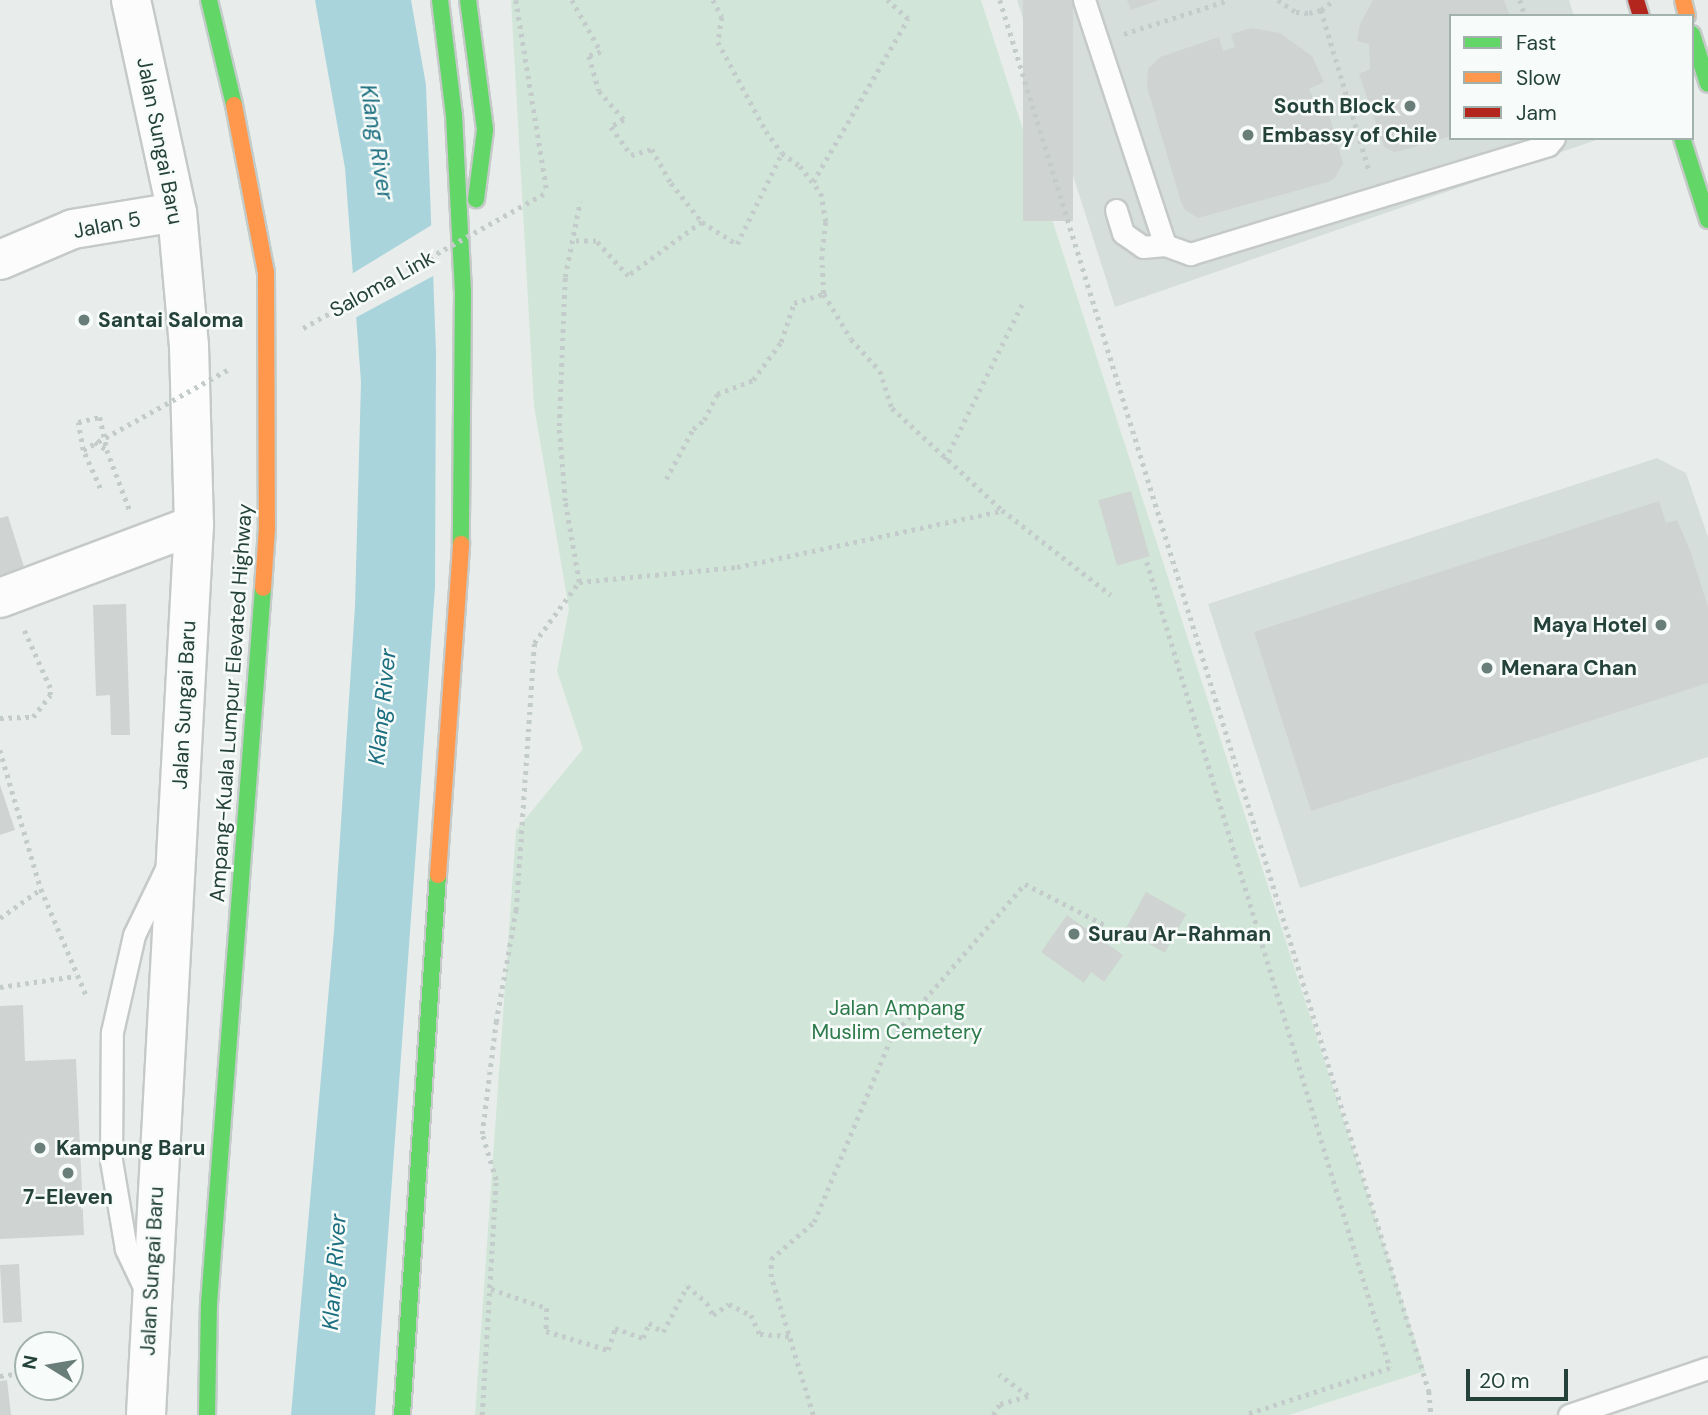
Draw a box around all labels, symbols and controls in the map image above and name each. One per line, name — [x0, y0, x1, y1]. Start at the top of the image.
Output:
legend — [1449, 14, 1694, 140]
text: Fast — [1516, 29, 1556, 57]
street label: Jalan Sungai Baru — [131, 55, 189, 227]
text: Slow — [1516, 64, 1561, 92]
water label: Klang River — [354, 82, 400, 202]
place label: South Block — [1274, 93, 1396, 119]
marker: South Block — [1402, 98, 1418, 114]
text: Jam — [1516, 99, 1557, 127]
place label: Embassy of Chile — [1262, 122, 1437, 148]
marker: Embassy of Chile — [1240, 127, 1256, 143]
street label: Jalan 5 — [71, 206, 143, 244]
street label: Saloma Link — [326, 245, 438, 323]
place label: Santai Saloma — [98, 307, 244, 333]
marker: Santai Saloma — [76, 312, 92, 328]
street label: Ampang-Kuala Lumpur Elevated Highway — [204, 503, 258, 903]
place label: Maya Hotel — [1533, 612, 1647, 638]
marker: Maya Hotel — [1653, 617, 1669, 633]
street label: Jalan Sungai Baru — [167, 620, 201, 790]
water label: Klang River — [362, 648, 402, 766]
place label: Menara Chan — [1501, 655, 1637, 681]
marker: Menara Chan — [1479, 660, 1495, 676]
place label: Surau Ar-Rahman — [1088, 921, 1271, 947]
marker: Surau Ar-Rahman — [1066, 926, 1082, 942]
park label: Jalan Ampang Muslim Cemetery — [812, 995, 982, 1045]
place label: Kampung Baru — [56, 1135, 205, 1161]
marker: Kampung Baru — [30, 1138, 50, 1158]
marker: 7-Eleven — [60, 1165, 76, 1181]
place label: 7-Eleven — [23, 1184, 113, 1210]
street label: Jalan Sungai Baru — [135, 1186, 169, 1356]
water label: Klang River — [316, 1213, 352, 1331]
north arrow — [14, 1331, 84, 1401]
text: N — [16, 1353, 43, 1371]
scale bar — [1470, 1356, 1572, 1400]
text: 20 m — [1479, 1367, 1530, 1395]

